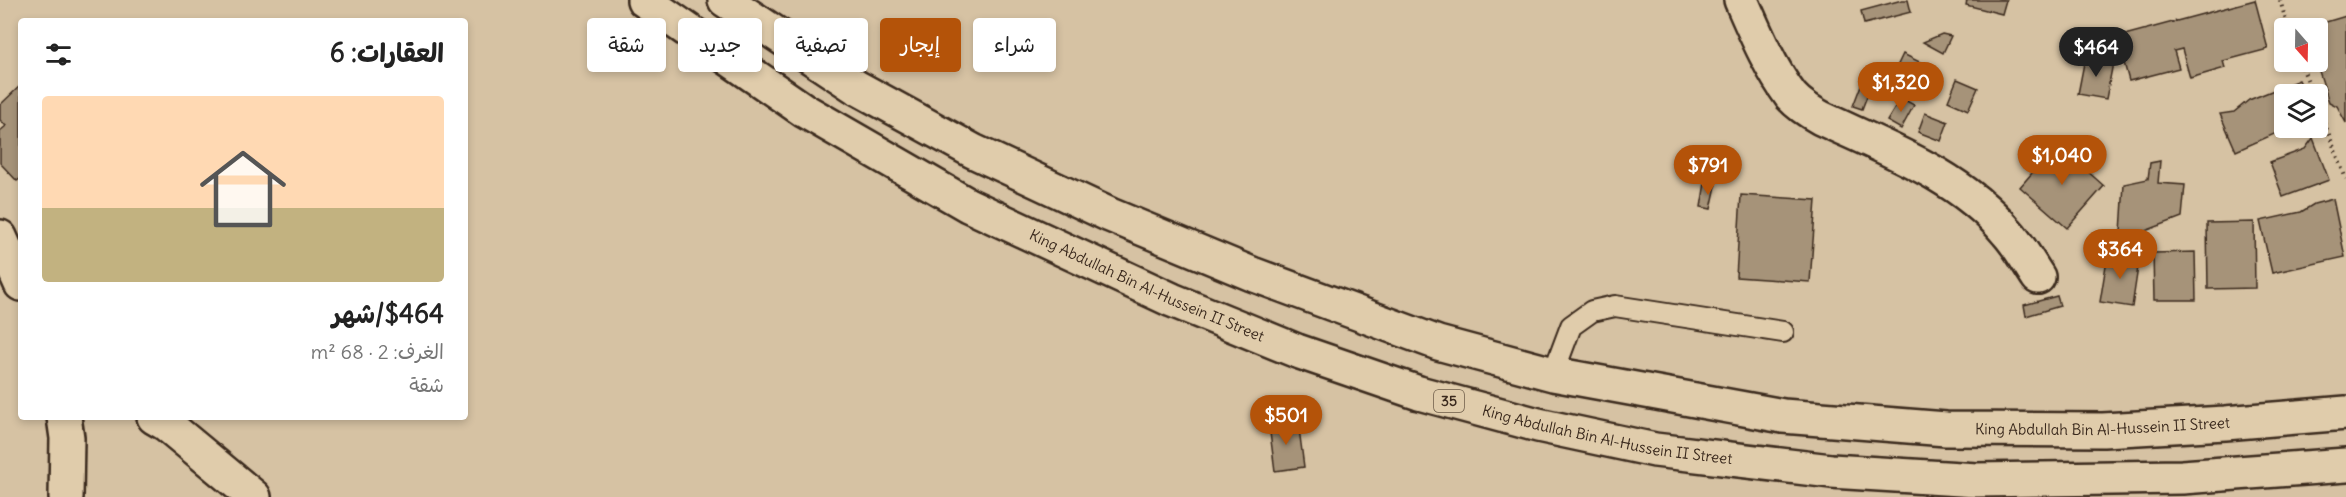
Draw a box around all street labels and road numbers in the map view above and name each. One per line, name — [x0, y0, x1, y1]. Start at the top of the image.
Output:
street label: King Abdullah Bin Al-Hussein II Street — [1027, 225, 1267, 346]
road number: 35 — [1434, 390, 1464, 412]
street label: King Abdullah Bin Al-Hussein II Street — [1480, 400, 1733, 468]
street label: King Abdullah Bin Al-Hussein II Street — [1975, 413, 2231, 439]

